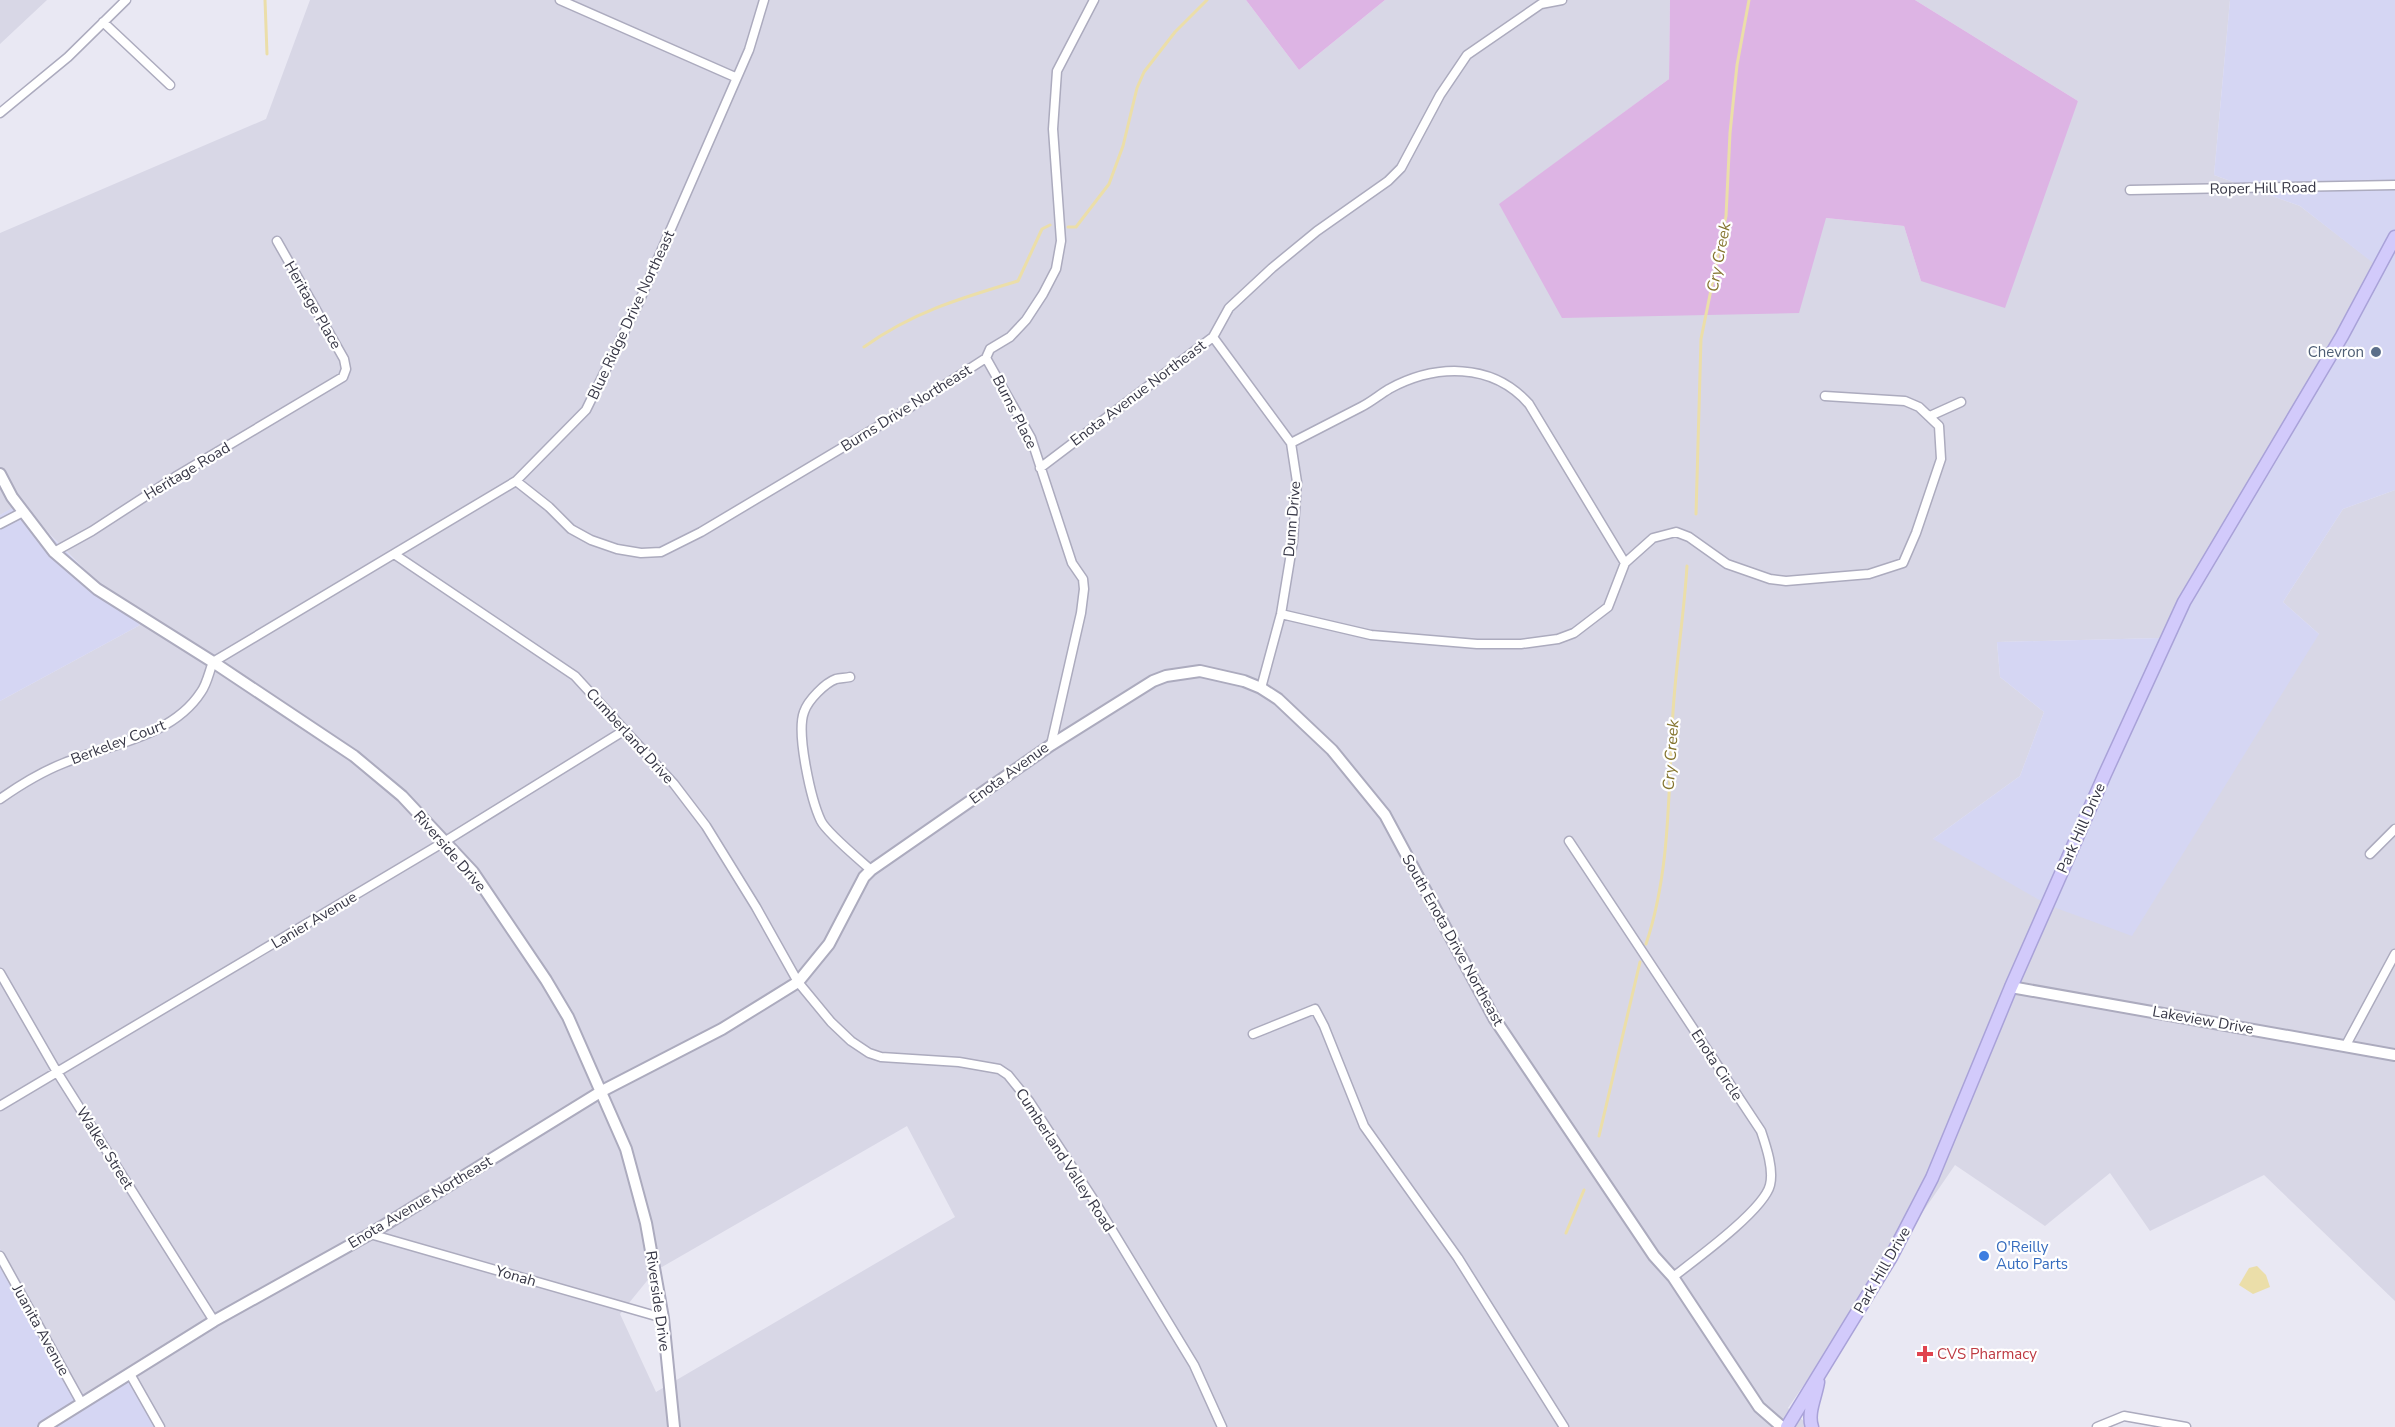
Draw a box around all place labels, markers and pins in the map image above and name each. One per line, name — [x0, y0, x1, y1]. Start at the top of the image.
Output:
place label: Chevron — [2308, 342, 2364, 362]
marker: Chevron — [2369, 345, 2383, 359]
place label: O'Reilly Auto Parts — [1996, 1237, 2068, 1274]
marker: O'Reilly Auto Parts — [1977, 1249, 1991, 1263]
place label: CVS Pharmacy — [1937, 1344, 2037, 1364]
marker: CVS Pharmacy — [1918, 1347, 1932, 1361]

